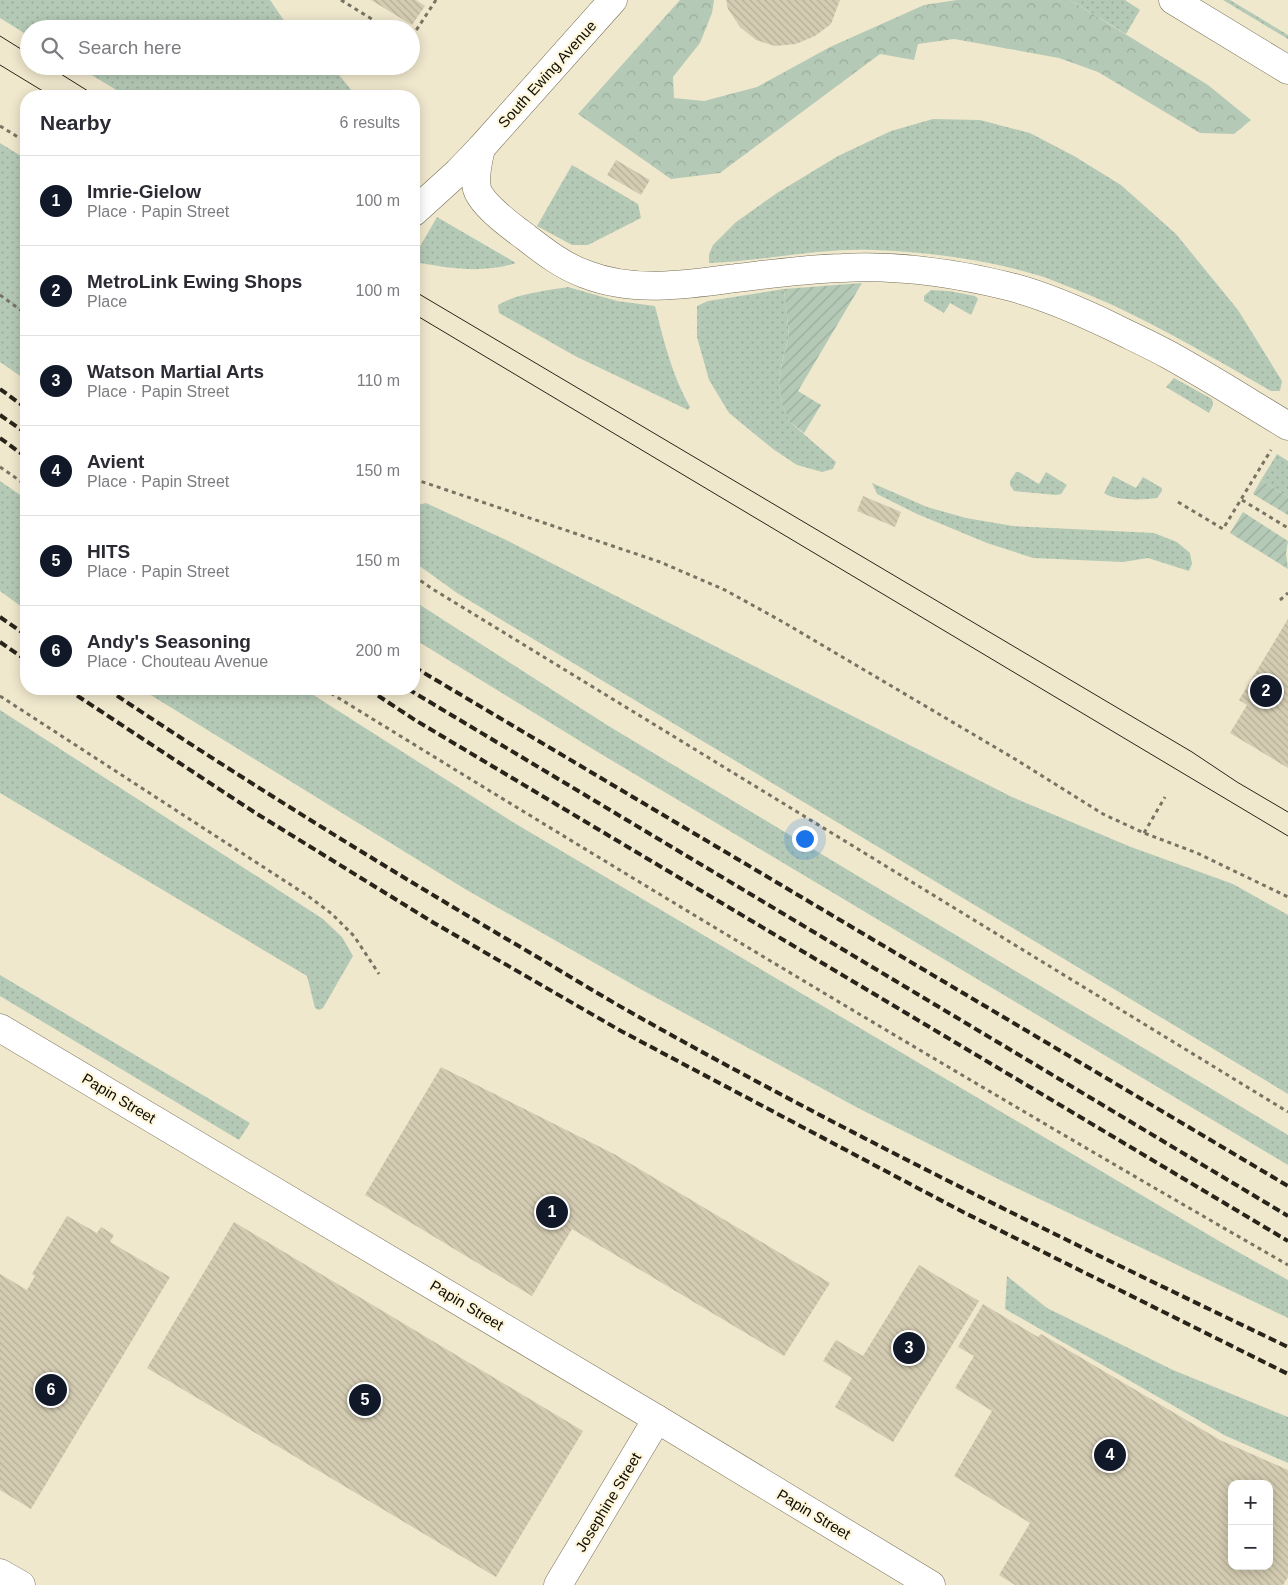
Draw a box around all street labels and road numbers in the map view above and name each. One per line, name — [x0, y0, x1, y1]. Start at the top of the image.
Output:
street label: South Ewing Avenue — [494, 17, 600, 131]
street label: Papin Street — [79, 1069, 159, 1127]
street label: Papin Street — [427, 1276, 507, 1334]
street label: Josephine Street — [572, 1449, 645, 1555]
street label: Papin Street — [774, 1485, 854, 1543]

